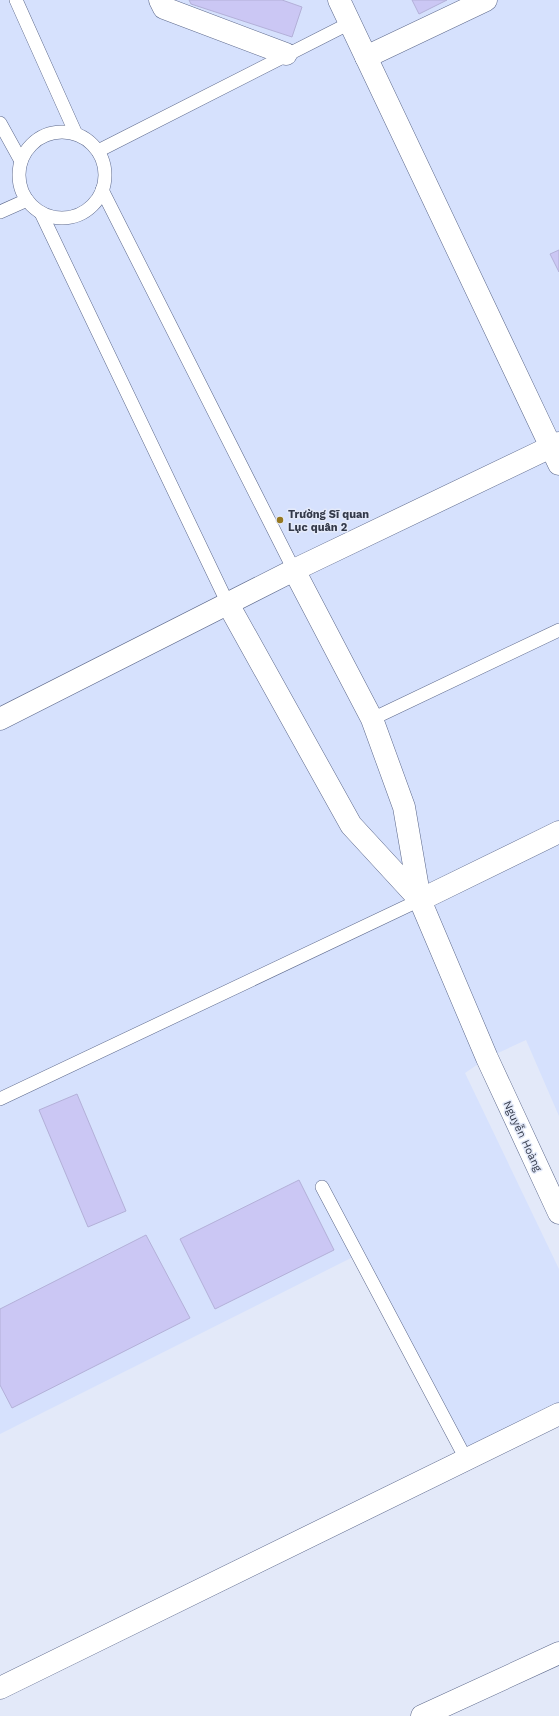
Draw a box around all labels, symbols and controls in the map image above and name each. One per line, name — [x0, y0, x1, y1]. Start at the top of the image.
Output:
place label: Trường Sĩ quan Lục quân 2 — [288, 508, 369, 534]
marker: Trường Sĩ quan Lục quân 2 — [275, 515, 285, 525]
street label: Nguyễn Hoàng — [500, 1098, 546, 1174]

